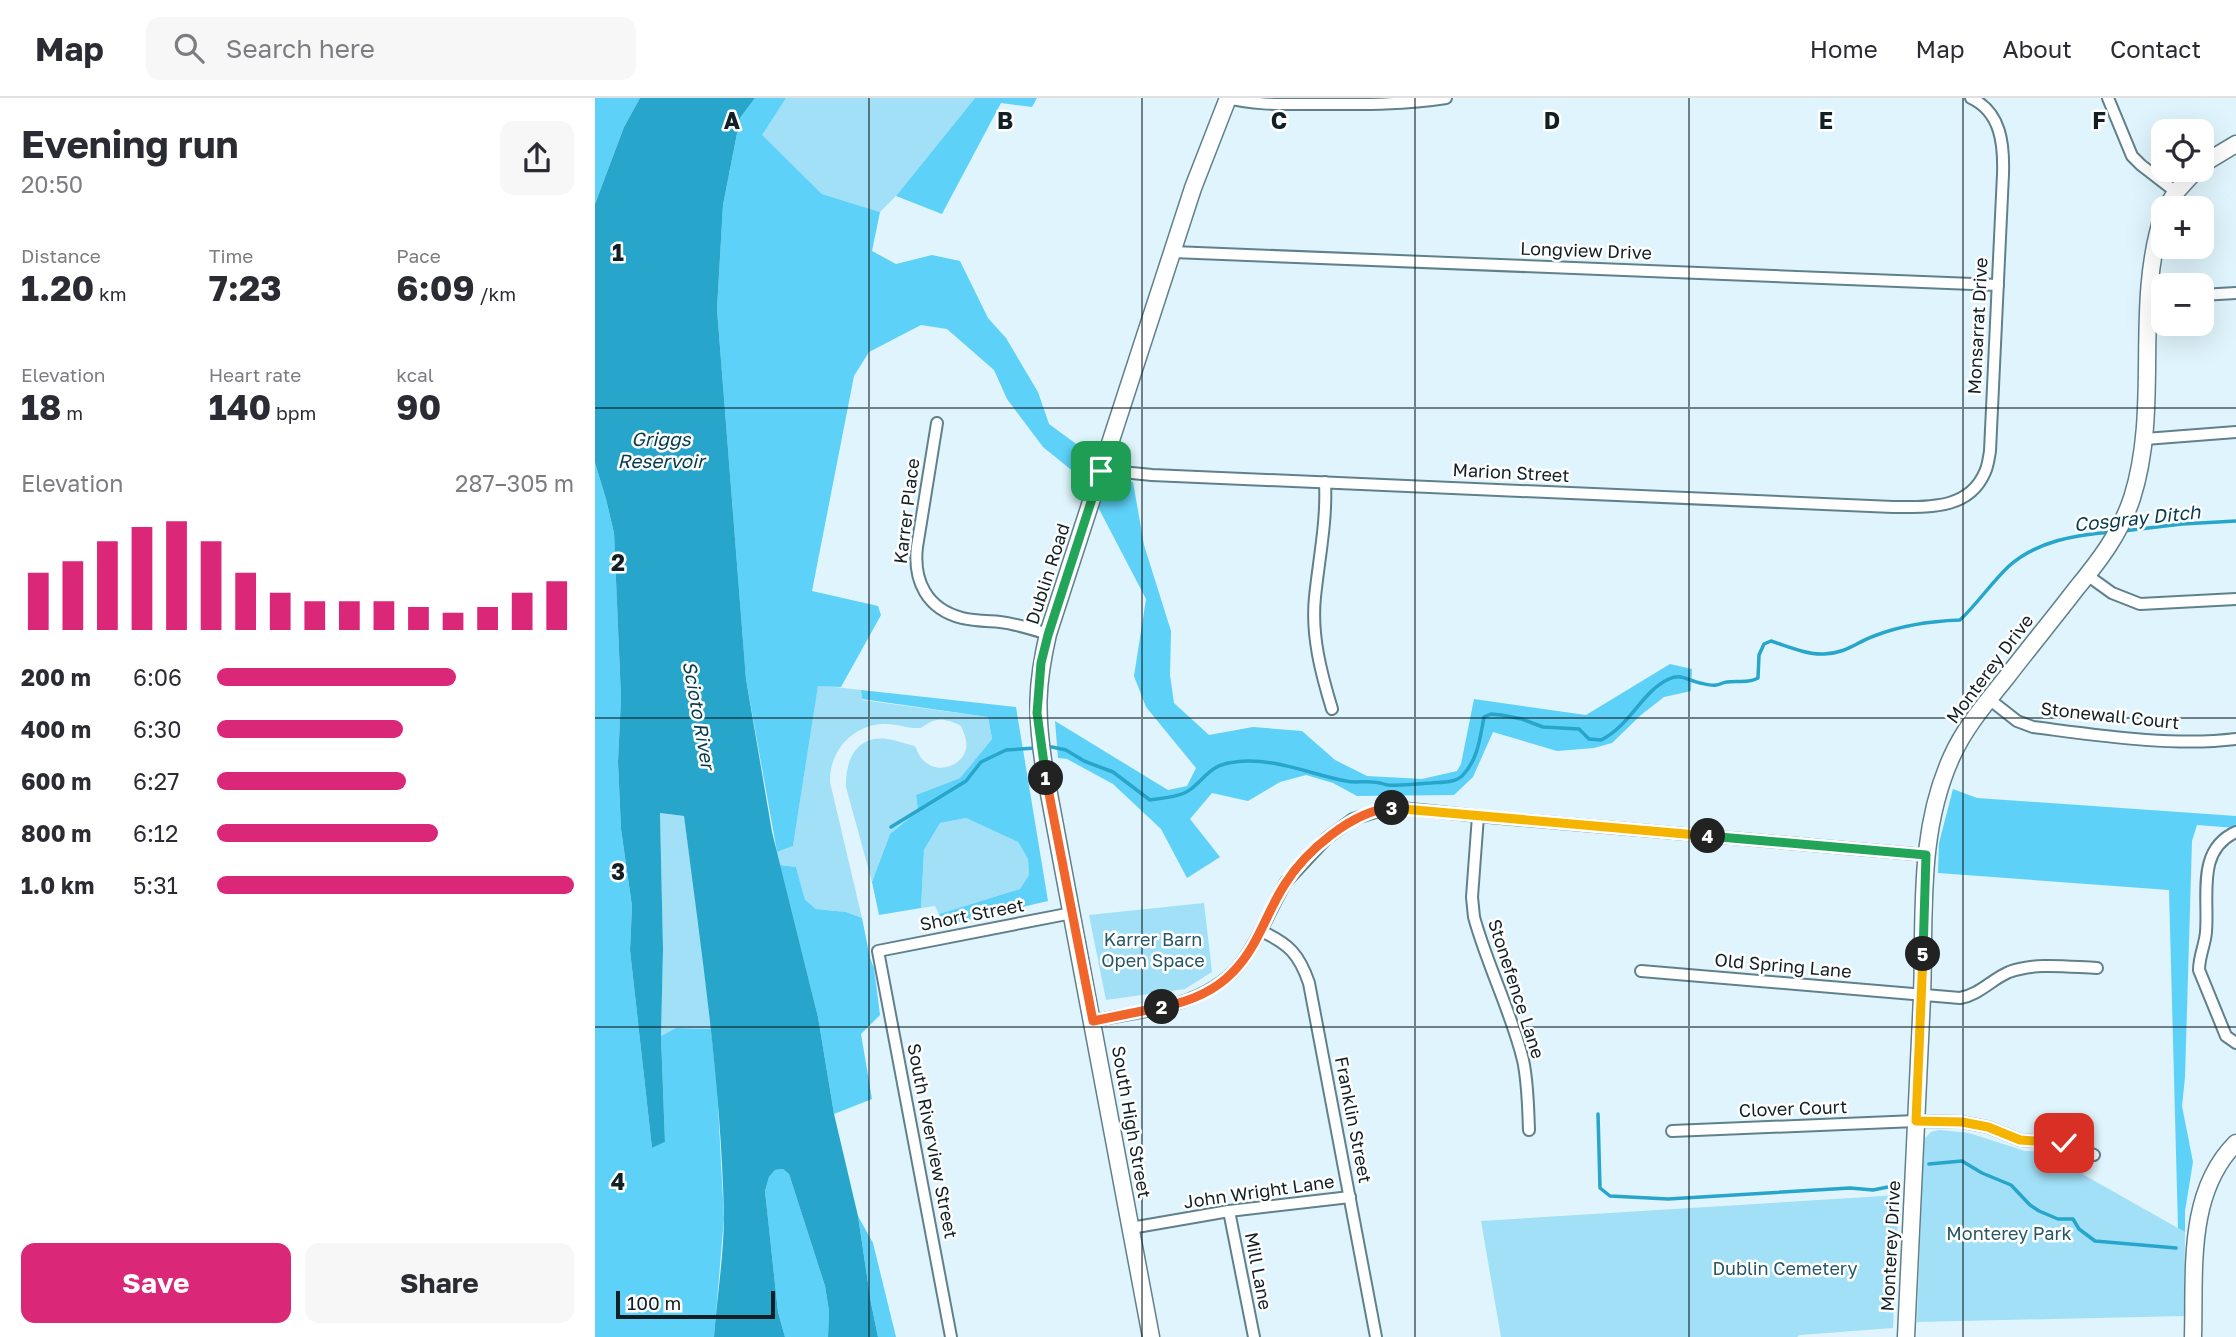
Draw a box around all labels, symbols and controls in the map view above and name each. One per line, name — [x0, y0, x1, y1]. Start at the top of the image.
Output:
search box — [146, 17, 636, 80]
text: Map — [35, 29, 104, 68]
icon: search — [170, 29, 208, 67]
text: Search here — [226, 33, 375, 64]
text: Home — [1810, 34, 1878, 63]
text: Map — [1916, 34, 1965, 63]
text: About — [2003, 34, 2072, 63]
text: Contact — [2110, 34, 2201, 63]
text: A — [724, 106, 741, 134]
text: B — [997, 106, 1013, 134]
text: C — [1271, 106, 1287, 134]
text: D — [1544, 106, 1560, 134]
text: E — [1819, 106, 1833, 134]
text: F — [2092, 106, 2106, 134]
map controls — [2151, 119, 2214, 336]
button: locate — [2151, 119, 2214, 182]
text: Evening run — [21, 121, 239, 166]
button: share — [500, 121, 574, 195]
text: 20:50 — [21, 170, 83, 198]
button: + — [2151, 196, 2214, 259]
street label: Longview Drive — [1520, 237, 1652, 263]
text: 1 — [612, 238, 624, 266]
text: Distance — [21, 244, 101, 267]
text: Time — [209, 244, 253, 267]
text: Pace — [396, 244, 441, 267]
street label: Monsarrat Drive — [1962, 257, 1992, 395]
text: 1.20 — [21, 267, 94, 309]
text: 7:23 — [209, 267, 282, 309]
text: 6:09 — [396, 267, 475, 309]
button: − — [2151, 273, 2214, 336]
text: km — [94, 282, 127, 305]
text: /km — [475, 282, 516, 305]
text: Elevation — [21, 363, 106, 386]
text: Heart rate — [209, 363, 301, 386]
text: kcal — [396, 363, 434, 386]
text: 18 — [21, 386, 61, 428]
text: 140 — [209, 386, 271, 428]
text: 90 — [396, 386, 441, 428]
text: m — [61, 401, 83, 424]
text: bpm — [271, 401, 316, 424]
water label: Griggs Reservoir — [618, 427, 707, 472]
pin — [1071, 441, 1131, 501]
icon: arrive — [1082, 452, 1120, 490]
street label: Karrer Place — [889, 457, 923, 565]
street label: Marion Street — [1452, 458, 1570, 486]
text: Elevation — [21, 469, 123, 497]
text: 287–305 m — [455, 469, 574, 497]
water label: Cosgray Ditch — [2073, 499, 2203, 536]
street label: Dublin Road — [1020, 520, 1074, 627]
text: 2 — [611, 548, 625, 576]
street label: Monterey Drive — [1941, 609, 2037, 727]
water label: Scioto River — [679, 659, 721, 773]
text: 200 m — [21, 663, 91, 691]
text: 6:06 — [133, 663, 182, 691]
street label: Stonewall Court — [2040, 697, 2181, 733]
text: 400 m — [21, 715, 91, 743]
text: 6:30 — [133, 715, 182, 743]
pin: 1 — [1029, 760, 1063, 796]
text: 1 — [1041, 766, 1050, 789]
text: 600 m — [21, 767, 91, 795]
text: 6:27 — [133, 767, 179, 795]
pin: 3 — [1375, 790, 1409, 826]
text: 3 — [1386, 796, 1397, 819]
pin: 4 — [1691, 818, 1725, 854]
text: 800 m — [21, 819, 92, 847]
text: 6:12 — [133, 819, 178, 847]
text: 4 — [1702, 824, 1713, 847]
text: 3 — [611, 857, 625, 885]
text: 1.0 km — [21, 871, 94, 899]
text: 5:31 — [133, 871, 178, 899]
street label: Short Street — [918, 893, 1026, 935]
street label: Stonefence Lane — [1484, 916, 1550, 1061]
park label: Karrer Barn Open Space — [1101, 928, 1205, 971]
pin: 5 — [1905, 936, 1941, 972]
text: 5 — [1917, 942, 1928, 965]
street label: Old Spring Lane — [1714, 948, 1853, 982]
pin: 2 — [1145, 990, 1179, 1024]
text: 2 — [1156, 995, 1167, 1018]
street label: South Riverview Street — [903, 1041, 963, 1240]
street label: South High Street — [1108, 1044, 1156, 1200]
street label: Franklin Street — [1331, 1055, 1377, 1185]
street label: Clover Court — [1738, 1095, 1848, 1121]
pin — [2034, 1113, 2094, 1173]
icon: check — [2045, 1124, 2083, 1162]
text: 4 — [611, 1167, 625, 1195]
street label: John Wright Lane — [1182, 1170, 1336, 1212]
street label: Monterey Drive — [1876, 1180, 1904, 1312]
park label: Monterey Park — [1946, 1222, 2072, 1244]
street label: Mill Lane — [1241, 1230, 1277, 1311]
button: Save — [21, 1243, 291, 1323]
button: Share — [305, 1243, 574, 1323]
park label: Dublin Cemetery — [1712, 1257, 1858, 1279]
scale bar — [616, 1288, 775, 1320]
text: 100 m — [627, 1291, 681, 1314]

